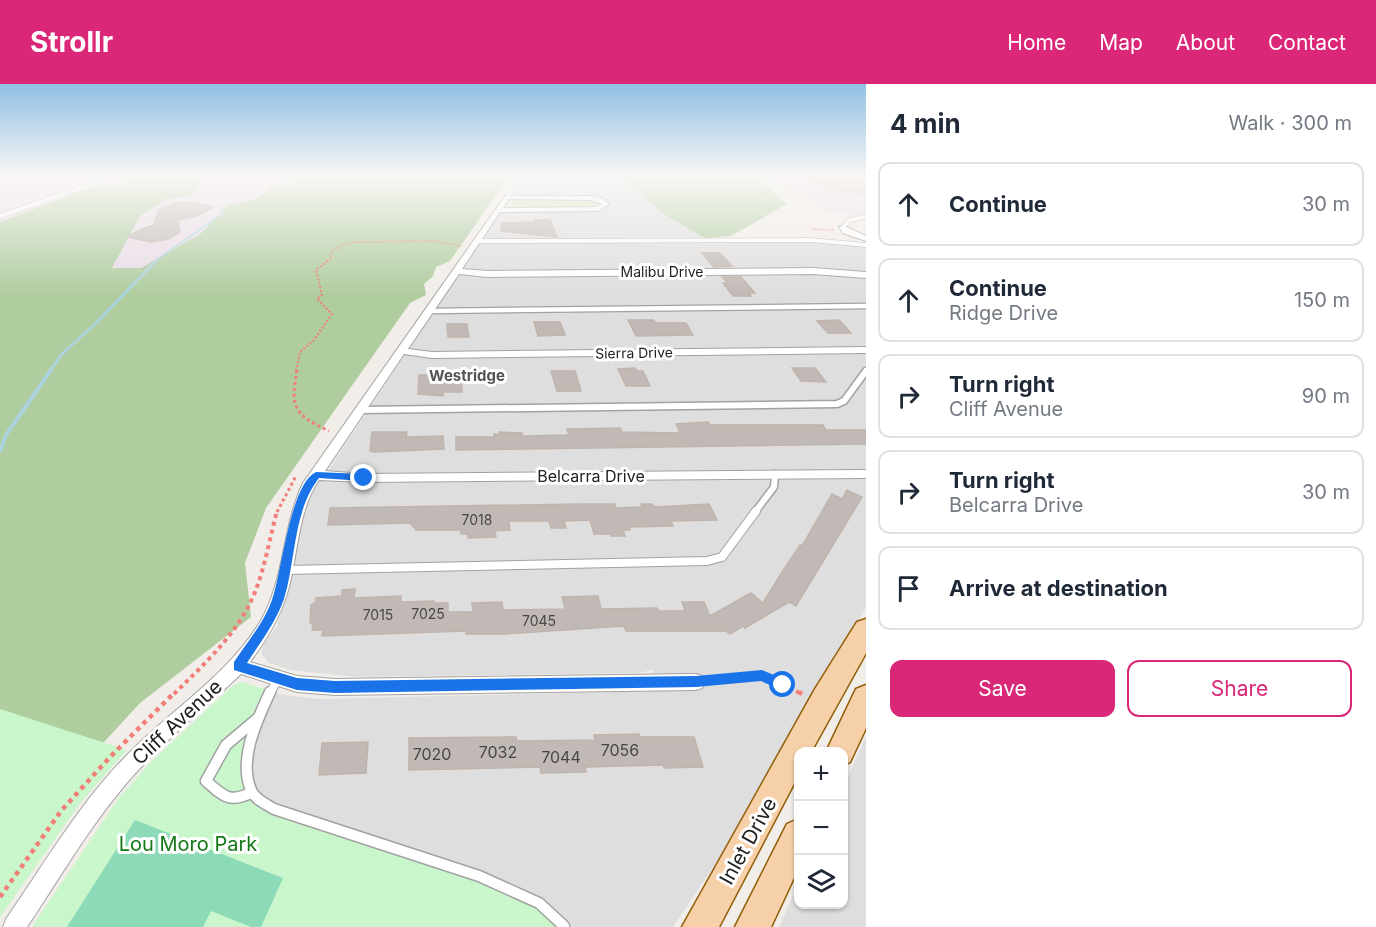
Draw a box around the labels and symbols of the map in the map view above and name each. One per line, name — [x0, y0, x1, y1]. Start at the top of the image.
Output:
street label: Malibu Drive — [621, 263, 703, 280]
street label: Sierra Drive — [595, 343, 673, 362]
district label: Westridge — [429, 366, 505, 385]
route end — [350, 464, 376, 490]
street label: Belcarra Drive — [537, 466, 645, 486]
house number: 7018 — [462, 511, 492, 528]
house number: 7025 — [411, 605, 445, 622]
house number: 7015 — [363, 606, 393, 623]
house number: 7045 — [522, 612, 556, 629]
route start — [769, 671, 795, 697]
street label: Cliff Avenue — [127, 674, 227, 770]
house number: 7056 — [601, 740, 639, 760]
house number: 7032 — [479, 742, 517, 762]
house number: 7020 — [413, 744, 451, 764]
house number: 7044 — [541, 747, 581, 767]
street label: Inlet Drive — [714, 793, 782, 889]
park label: Lou Moro Park — [119, 832, 257, 856]

